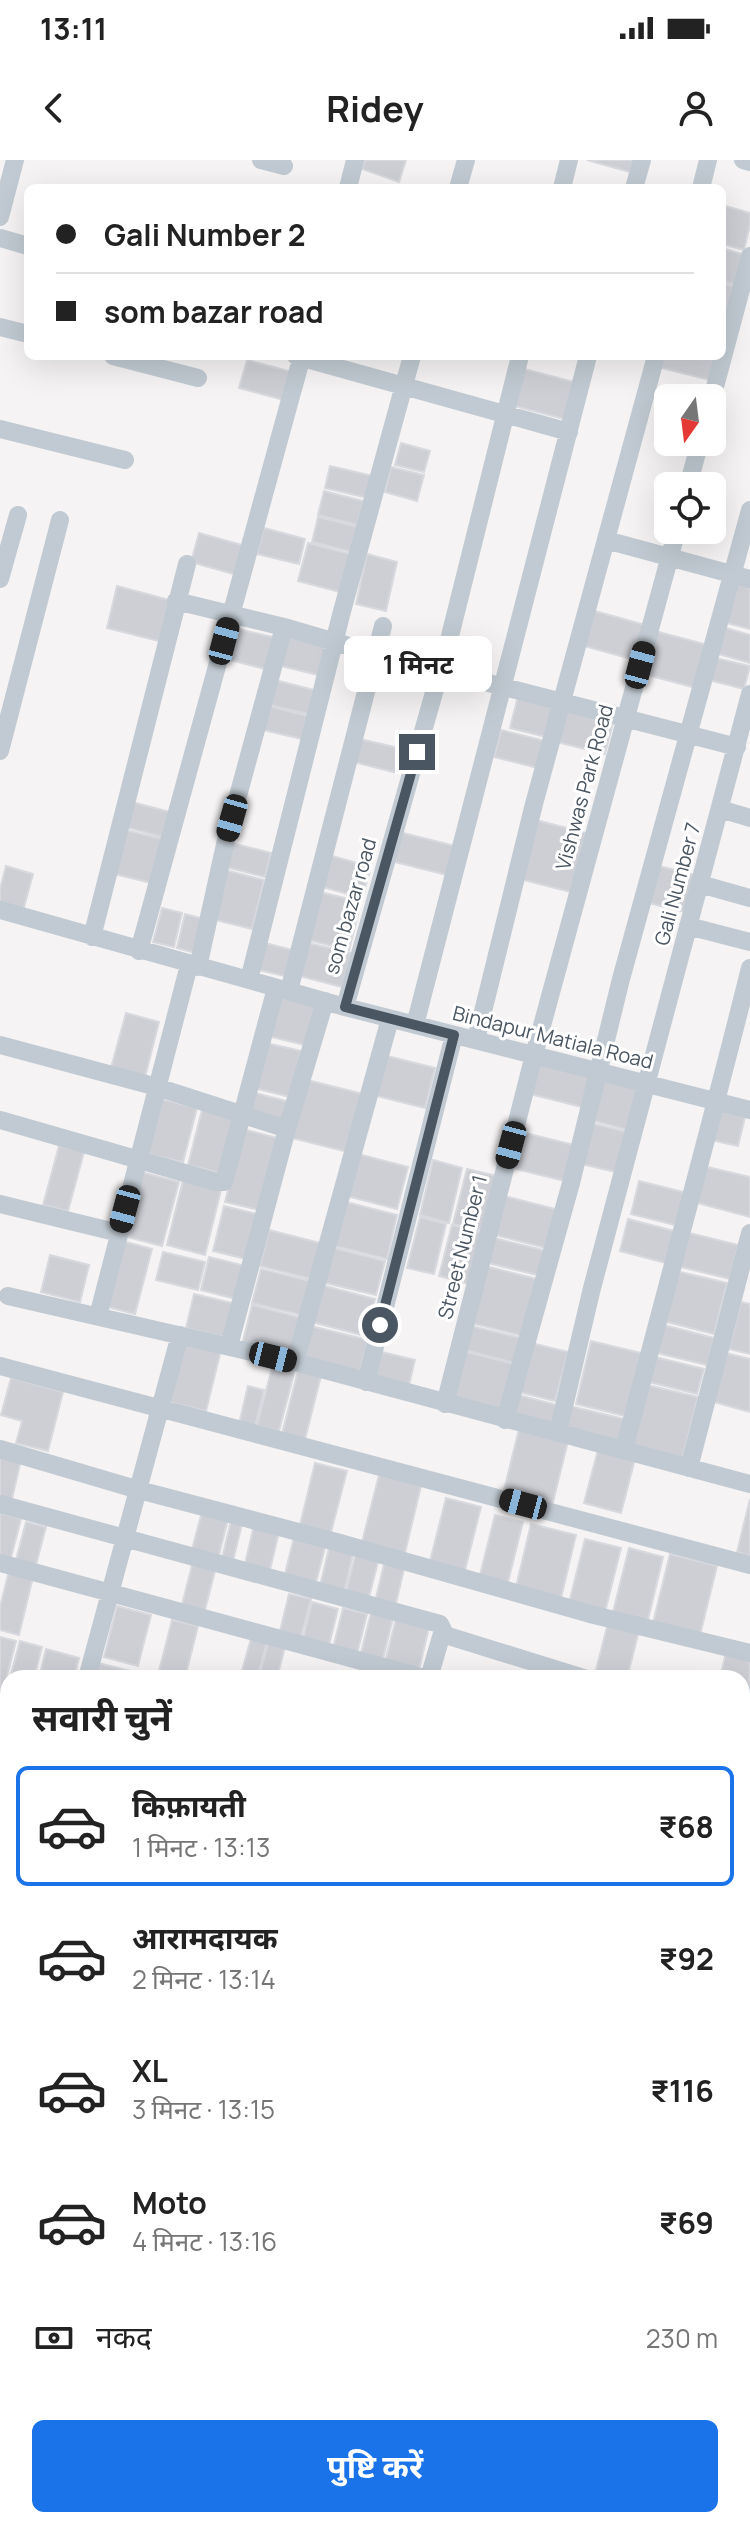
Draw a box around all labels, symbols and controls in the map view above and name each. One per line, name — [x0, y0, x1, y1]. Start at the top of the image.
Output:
text: 13:11 — [40, 8, 107, 49]
text: Ridey — [326, 84, 424, 133]
icon: back — [32, 86, 76, 130]
icon: person — [674, 86, 718, 130]
text: Gali Number 2 — [104, 214, 306, 255]
text: som bazar road — [104, 291, 324, 332]
north arrow — [654, 384, 726, 456]
map controls — [654, 384, 726, 544]
button: locate — [654, 472, 726, 544]
car — [206, 615, 242, 667]
callout: 1 मिनट — [343, 636, 491, 692]
car — [622, 639, 658, 691]
text: 1 मिनट — [382, 646, 454, 682]
street label: Vishwas Park Road — [549, 701, 619, 873]
route end — [399, 734, 435, 770]
car — [214, 792, 250, 844]
street label: Gali Number 7 — [648, 820, 706, 948]
street label: som bazar road — [318, 835, 382, 977]
street label: Bindapur Matiala Road — [450, 999, 656, 1075]
car — [493, 1119, 529, 1171]
street label: Street Number 1 — [431, 1172, 493, 1322]
car — [107, 1183, 143, 1235]
route start — [362, 1307, 398, 1343]
car — [247, 1340, 299, 1374]
car — [497, 1486, 549, 1522]
text: सवारी चुनें — [32, 1693, 172, 1742]
text: किफ़ायती — [132, 1785, 246, 1826]
icon: car — [36, 1790, 108, 1862]
text: ₹68 — [658, 1806, 714, 1847]
text: 1 मिनट · 13:13 — [132, 1829, 270, 1865]
text: आरामदायक — [132, 1917, 278, 1958]
icon: car — [36, 1922, 108, 1994]
text: ₹92 — [659, 1938, 714, 1979]
text: 2 मिनट · 13:14 — [132, 1961, 276, 1997]
text: XL — [132, 2050, 168, 2091]
icon: car — [36, 2054, 108, 2126]
text: ₹116 — [651, 2070, 714, 2111]
text: 3 मिनट · 13:15 — [132, 2091, 275, 2127]
text: Moto — [132, 2182, 207, 2223]
icon: car — [36, 2186, 108, 2258]
text: ₹69 — [659, 2202, 714, 2243]
text: 4 मिनट · 13:16 — [132, 2223, 277, 2259]
icon: cash — [32, 2316, 76, 2360]
text: नकद — [96, 2316, 152, 2357]
text: 230 m — [646, 2320, 718, 2356]
button: पुष्टि करें — [32, 2420, 718, 2512]

